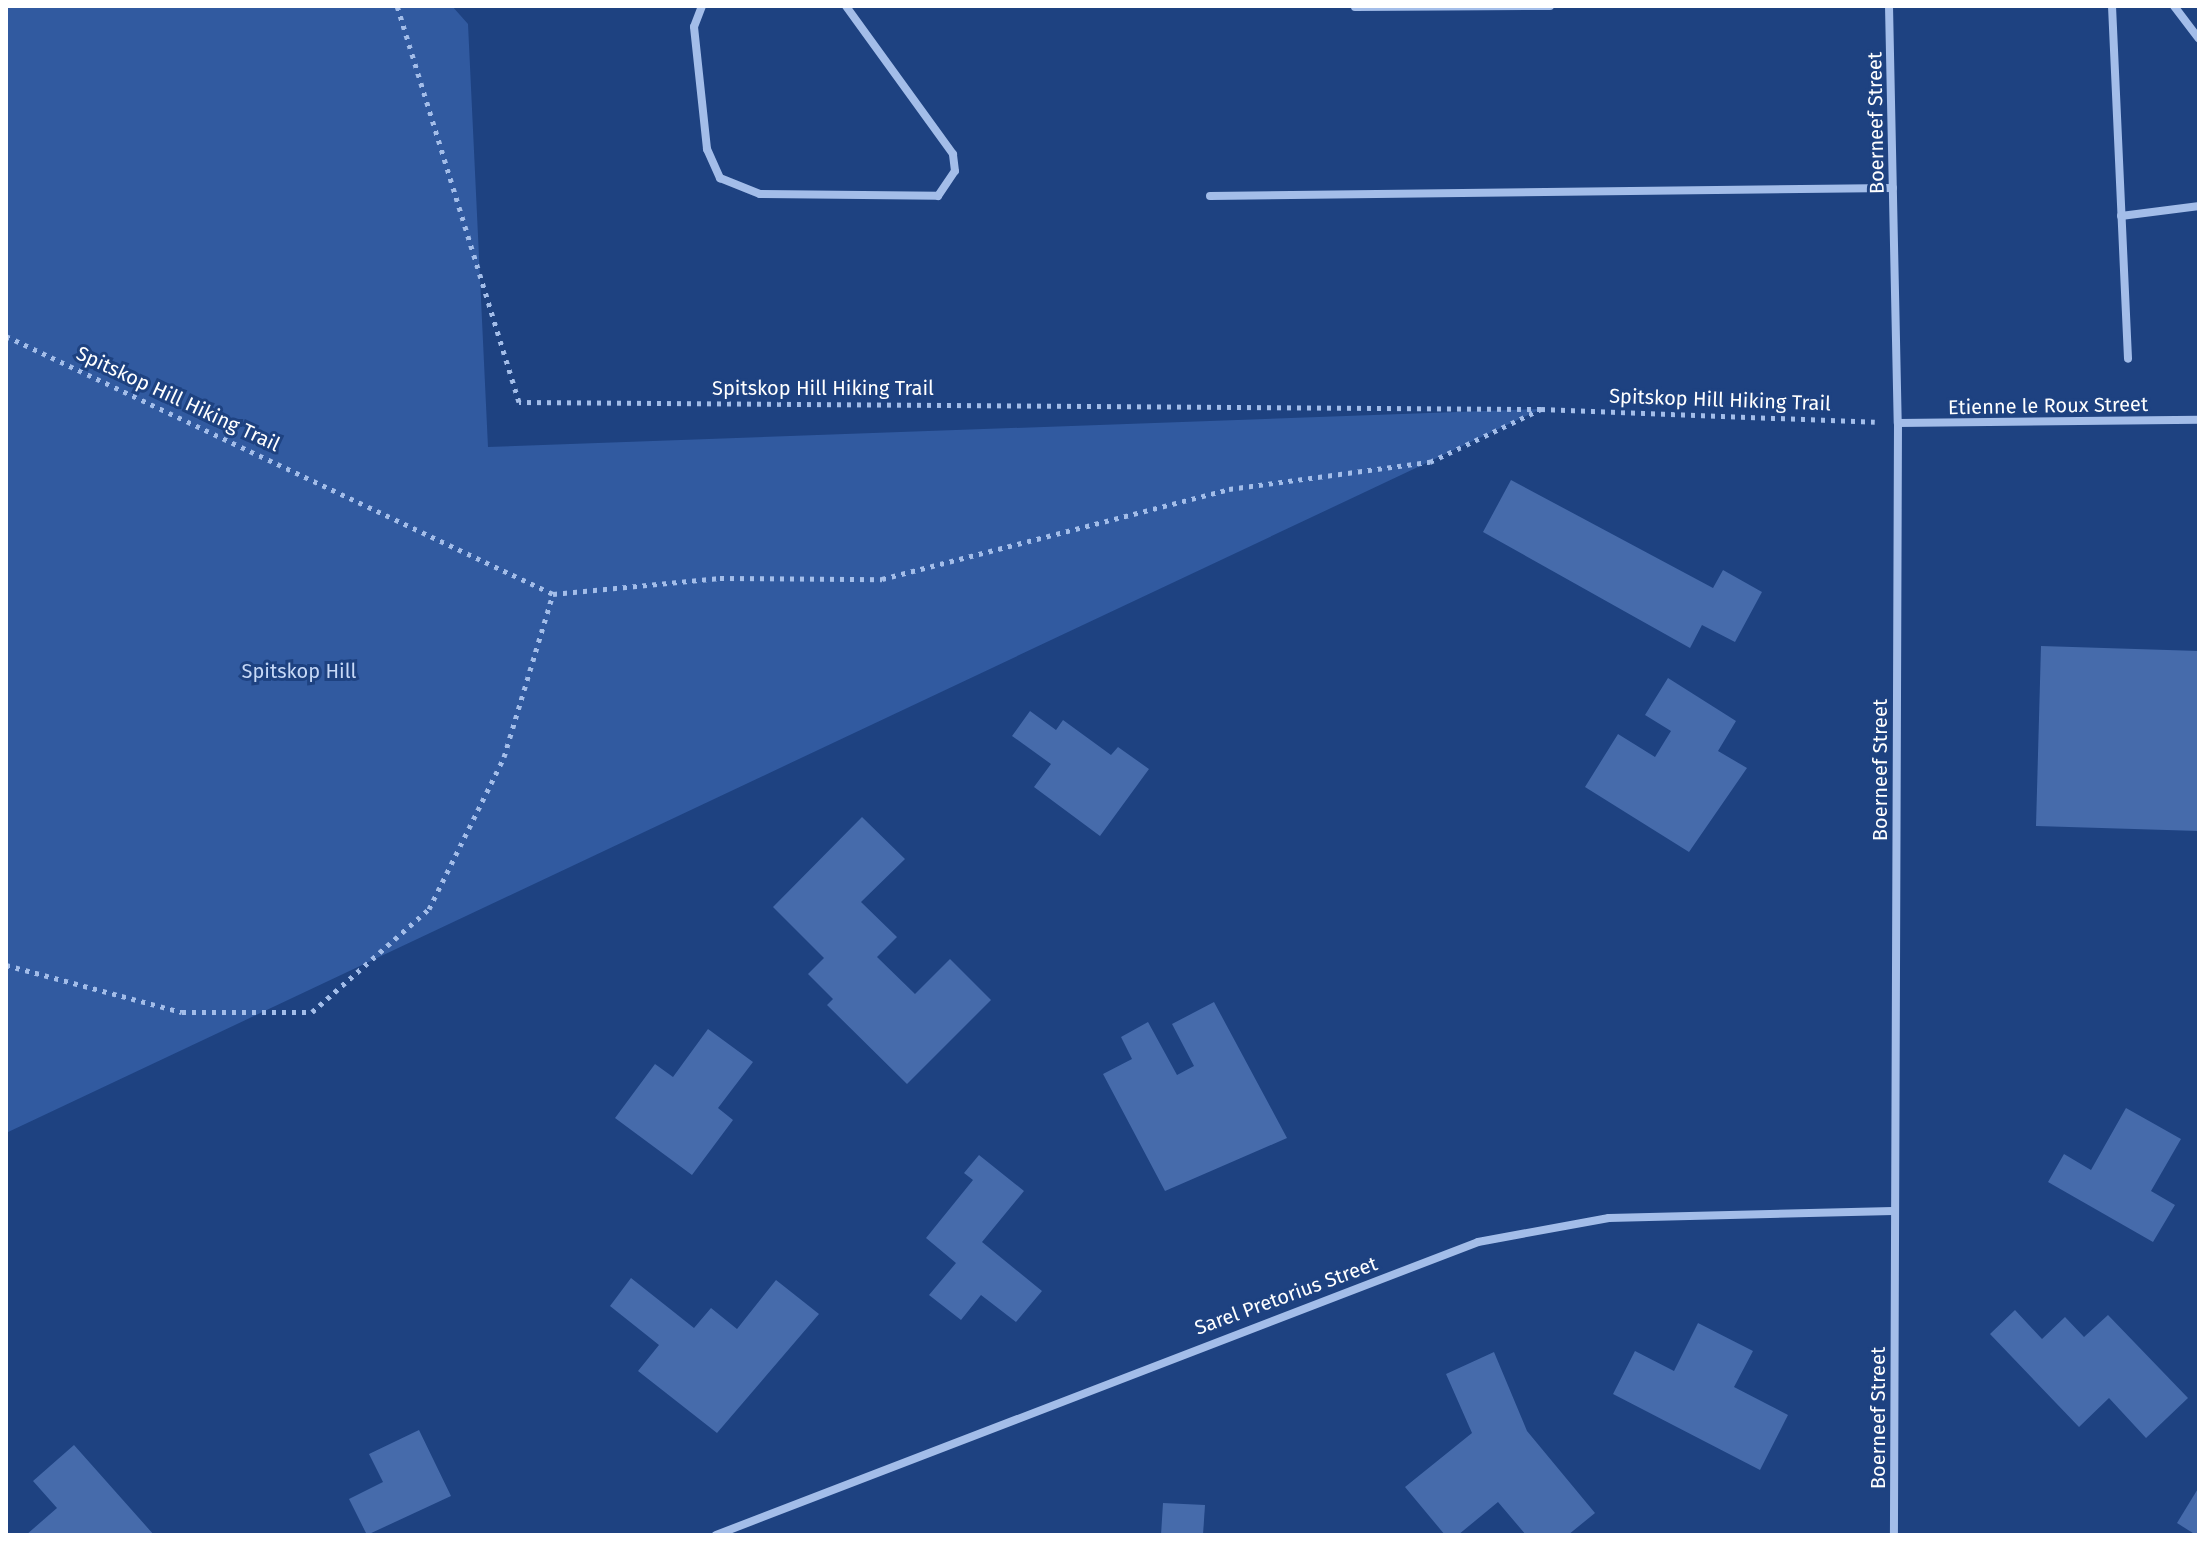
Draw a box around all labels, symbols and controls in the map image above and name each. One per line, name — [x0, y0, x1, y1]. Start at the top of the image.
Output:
street label: Boerneef Street — [1863, 52, 1889, 194]
street label: Spitskop Hill Hiking Trail — [72, 341, 284, 457]
street label: Spitskop Hill Hiking Trail — [712, 376, 934, 400]
street label: Spitskop Hill Hiking Trail — [1609, 384, 1831, 416]
street label: Etienne le Roux Street — [1948, 392, 2148, 420]
park label: Spitskop Hill — [242, 659, 356, 683]
street label: Boerneef Street — [1868, 699, 1892, 841]
street label: Sarel Pretorius Street — [1191, 1252, 1381, 1340]
street label: Boerneef Street — [1866, 1347, 1890, 1489]

